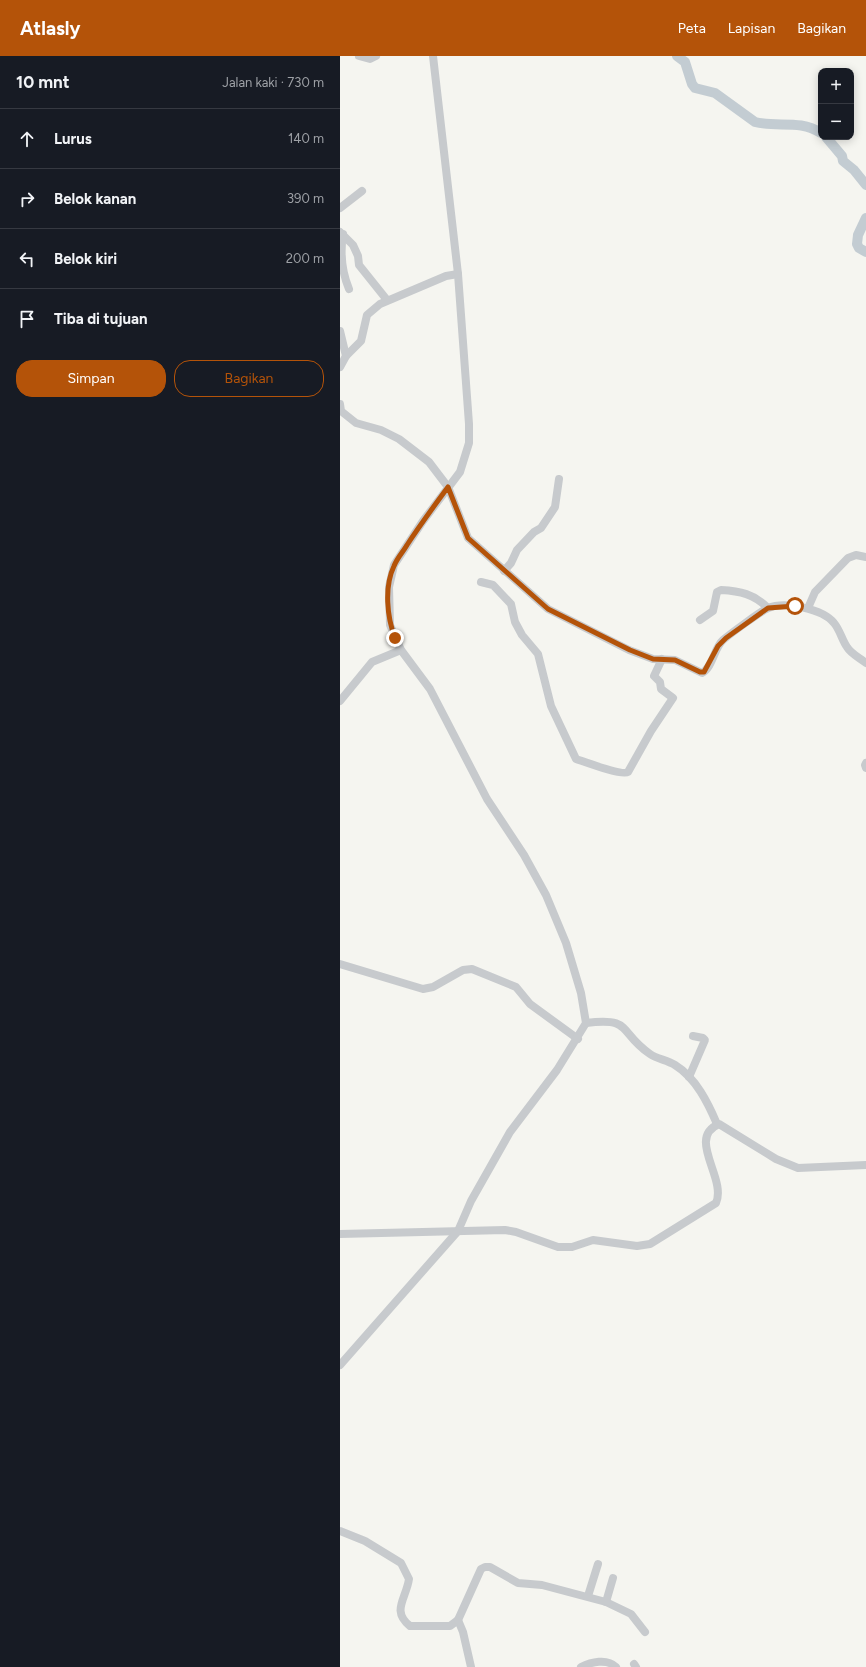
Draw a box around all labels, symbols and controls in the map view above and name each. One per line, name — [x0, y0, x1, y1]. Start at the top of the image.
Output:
text: Atlasly — [20, 17, 80, 40]
text: Peta — [678, 20, 706, 37]
text: Lapisan — [728, 20, 775, 37]
text: Bagikan — [797, 20, 846, 37]
map controls — [818, 68, 854, 140]
button: + — [818, 68, 854, 104]
text: 10 mnt — [16, 72, 70, 92]
text: Jalan kaki · 730 m — [222, 75, 324, 90]
button: − — [818, 104, 854, 140]
icon: ahead — [16, 128, 38, 150]
text: Lurus — [54, 130, 92, 148]
text: 140 m — [288, 131, 324, 146]
icon: right — [16, 188, 38, 210]
text: Belok kanan — [54, 190, 136, 208]
text: 390 m — [287, 191, 324, 206]
icon: left — [16, 248, 38, 270]
text: Belok kiri — [54, 250, 117, 268]
text: 200 m — [286, 251, 324, 266]
icon: arrive — [16, 308, 38, 330]
text: Tiba di tujuan — [54, 310, 148, 328]
button: Simpan — [16, 360, 166, 397]
button: Bagikan — [174, 360, 324, 397]
route start — [786, 597, 804, 615]
route end — [386, 629, 404, 647]

